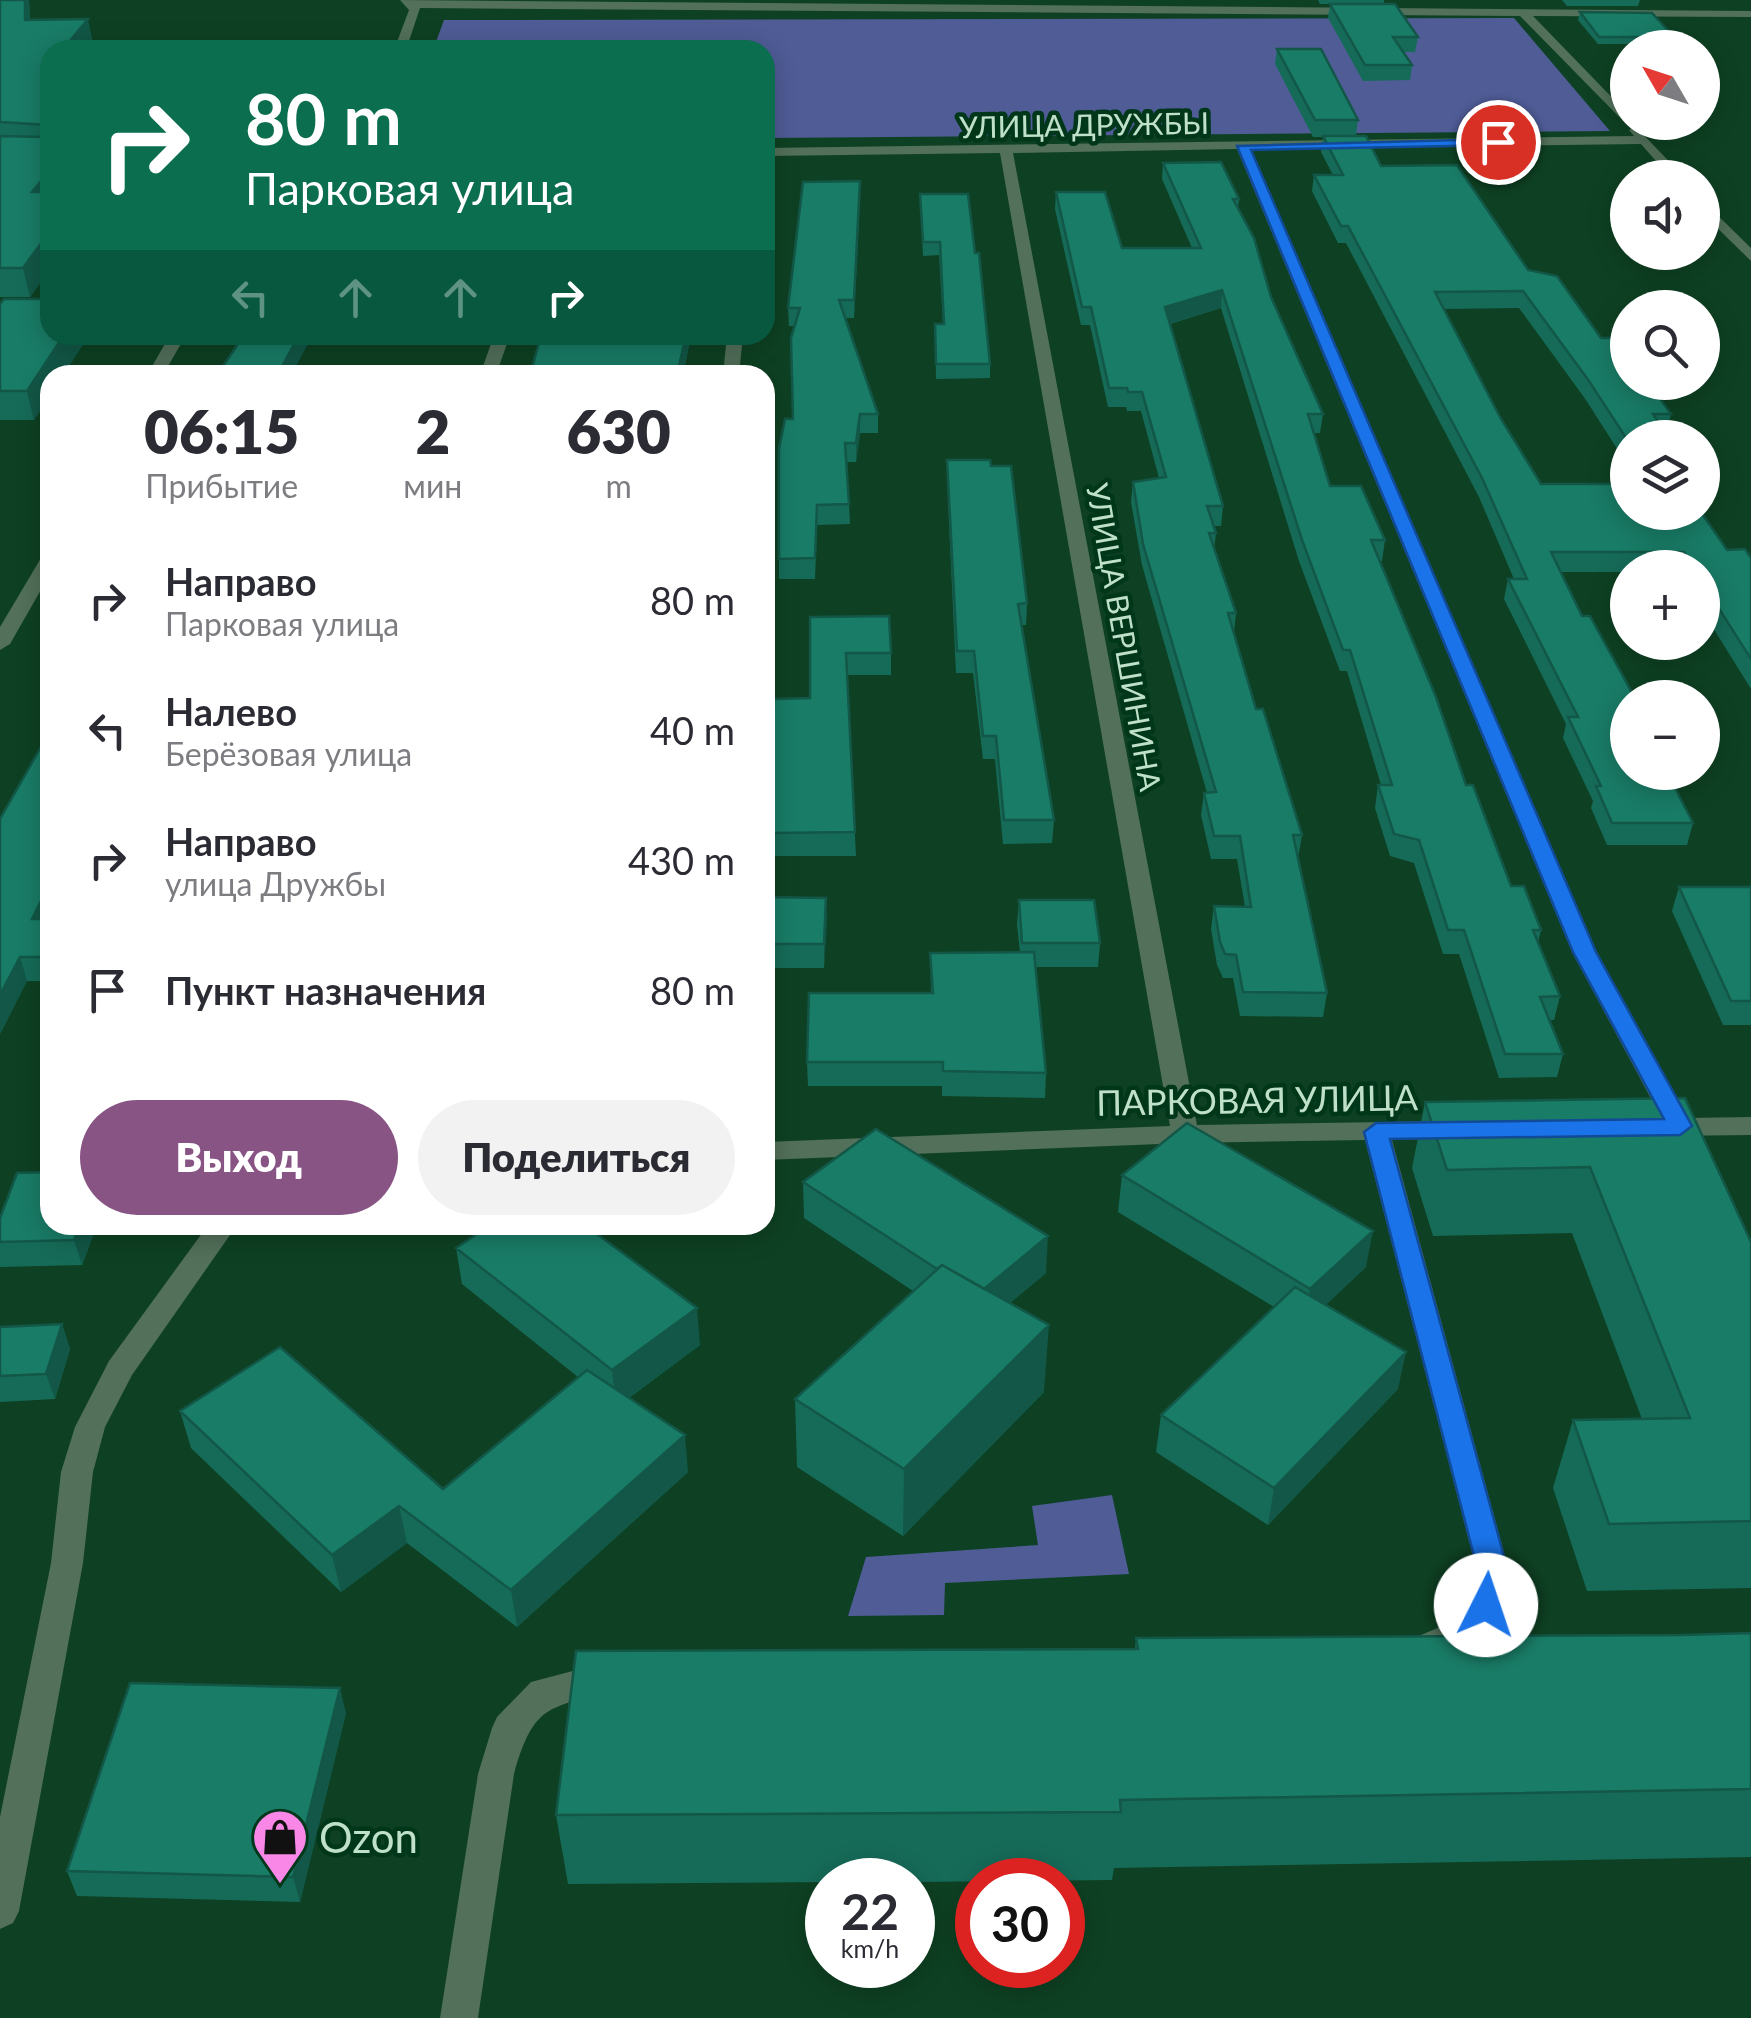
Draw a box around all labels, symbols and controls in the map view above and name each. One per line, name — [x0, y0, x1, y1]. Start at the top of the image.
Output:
north arrow — [1610, 30, 1720, 140]
map controls — [1610, 30, 1720, 790]
text: 80 m — [245, 76, 402, 160]
icon: right — [80, 80, 210, 210]
pin — [1456, 100, 1541, 185]
street label: УЛИЦА ДРУЖБЫ — [959, 104, 1209, 144]
icon: arrive — [1471, 115, 1526, 170]
button: sound — [1610, 160, 1720, 270]
text: Парковая улица — [245, 161, 574, 215]
icon: left — [223, 270, 278, 325]
icon: ahead — [328, 270, 383, 325]
icon: ahead — [433, 270, 488, 325]
icon: right — [538, 270, 593, 325]
button: search — [1610, 290, 1720, 400]
text: 06:15 — [144, 395, 299, 467]
text: 2 — [415, 395, 450, 467]
text: 630 — [566, 395, 671, 467]
button: layers — [1610, 420, 1720, 530]
text: Прибытие — [145, 466, 298, 505]
text: мин — [403, 466, 462, 505]
text: m — [605, 466, 632, 505]
street label: УЛИЦА ВЕРШИНИНА — [1080, 480, 1170, 794]
button: + — [1610, 550, 1720, 660]
text: Направо — [165, 558, 317, 604]
icon: right — [80, 573, 135, 628]
text: 80 m — [650, 577, 735, 623]
text: Парковая улица — [165, 604, 399, 643]
button: − — [1610, 680, 1720, 790]
text: Налево — [165, 688, 297, 734]
icon: left — [80, 703, 135, 758]
text: 40 m — [650, 707, 735, 753]
text: Берёзовая улица — [165, 734, 412, 773]
text: Направо — [165, 818, 317, 864]
icon: right — [80, 833, 135, 888]
text: 430 m — [628, 837, 735, 883]
text: улица Дружбы — [165, 864, 386, 903]
icon: arrive — [80, 963, 135, 1018]
text: Пункт назначения — [165, 967, 486, 1013]
text: 80 m — [650, 967, 735, 1013]
street label: ПАРКОВАЯ УЛИЦА — [1096, 1075, 1419, 1123]
button: Выход — [80, 1100, 398, 1215]
button: Поделиться — [418, 1100, 735, 1215]
position arrow — [1434, 1553, 1538, 1657]
shop icon: Ozon — [250, 1807, 310, 1886]
place label: Ozon — [319, 1812, 418, 1862]
speed limit sign: 30 — [955, 1858, 1085, 1988]
text: 22 — [841, 1881, 899, 1941]
text: km/h — [841, 1933, 899, 1963]

